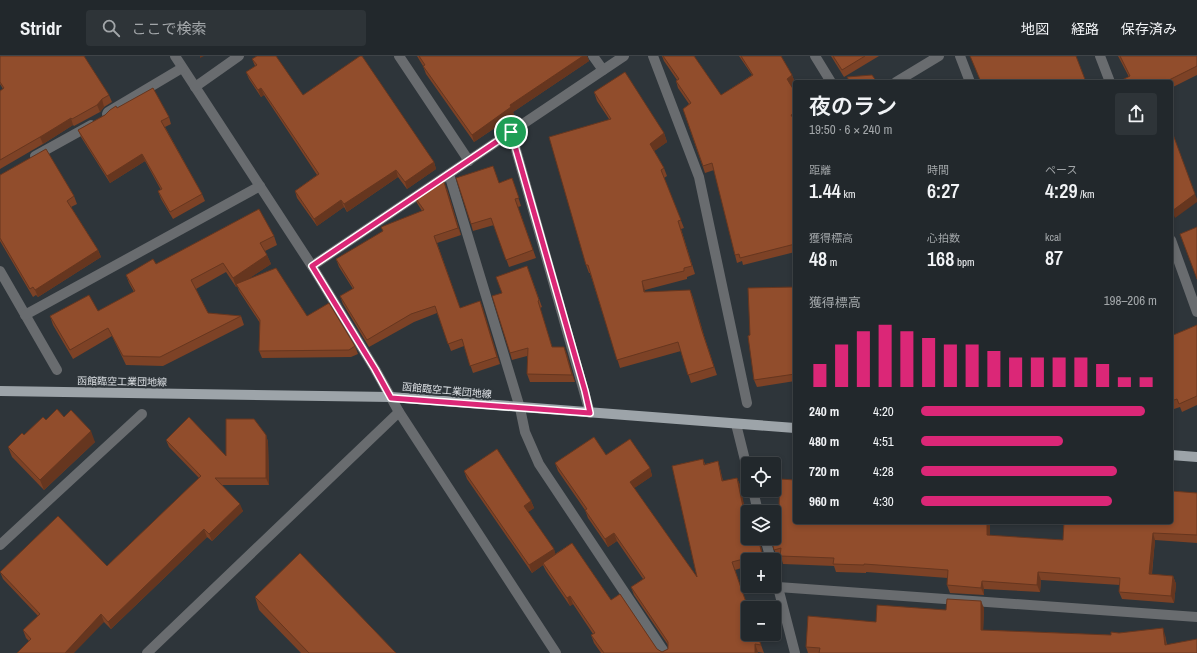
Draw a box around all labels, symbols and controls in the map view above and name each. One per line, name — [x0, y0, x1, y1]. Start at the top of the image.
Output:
search box — [86, 10, 366, 46]
text: Stridr — [20, 15, 62, 41]
icon: search — [100, 17, 122, 39]
text: ここで検索 — [132, 18, 207, 39]
text: 地図 — [1021, 20, 1049, 38]
text: 経路 — [1071, 20, 1099, 38]
text: 保存済み — [1121, 20, 1177, 38]
text: 夜のラン — [809, 91, 897, 121]
button: share — [1115, 93, 1157, 135]
pin — [494, 115, 528, 149]
icon: arrive — [500, 121, 522, 143]
text: 19:50 · 6 × 240 m — [809, 121, 892, 138]
text: 距離 — [809, 163, 831, 177]
text: 時間 — [927, 163, 949, 177]
text: ペース — [1045, 163, 1077, 177]
text: 1.44 — [809, 177, 841, 204]
text: 6:27 — [927, 177, 960, 204]
text: 4:29 — [1045, 177, 1078, 204]
text: km — [841, 187, 855, 201]
text: /km — [1078, 187, 1095, 201]
text: kcal — [1045, 230, 1061, 244]
text: 獲得標高 — [809, 231, 853, 245]
text: 心拍数 — [927, 231, 960, 245]
text: 87 — [1045, 244, 1063, 271]
text: 48 — [809, 245, 827, 272]
text: 168 — [927, 245, 954, 272]
text: m — [827, 255, 837, 269]
text: bpm — [954, 255, 974, 269]
text: 198–206 m — [1104, 292, 1157, 309]
text: 獲得標高 — [809, 294, 861, 311]
street label: 函館臨空工業団地線 — [77, 374, 167, 389]
street label: 函館臨空工業団地線 — [402, 380, 492, 401]
text: 240 m — [809, 403, 839, 420]
text: 4:20 — [873, 403, 894, 420]
text: 480 m — [809, 433, 839, 450]
text: 4:51 — [873, 433, 894, 450]
map controls — [741, 457, 781, 641]
button: locate — [741, 457, 781, 497]
text: 720 m — [809, 463, 839, 480]
text: 4:28 — [873, 463, 894, 480]
text: 960 m — [809, 493, 839, 510]
text: 4:30 — [873, 493, 894, 510]
button: layers — [741, 505, 781, 545]
button: + — [741, 553, 781, 593]
button: − — [741, 601, 781, 641]

